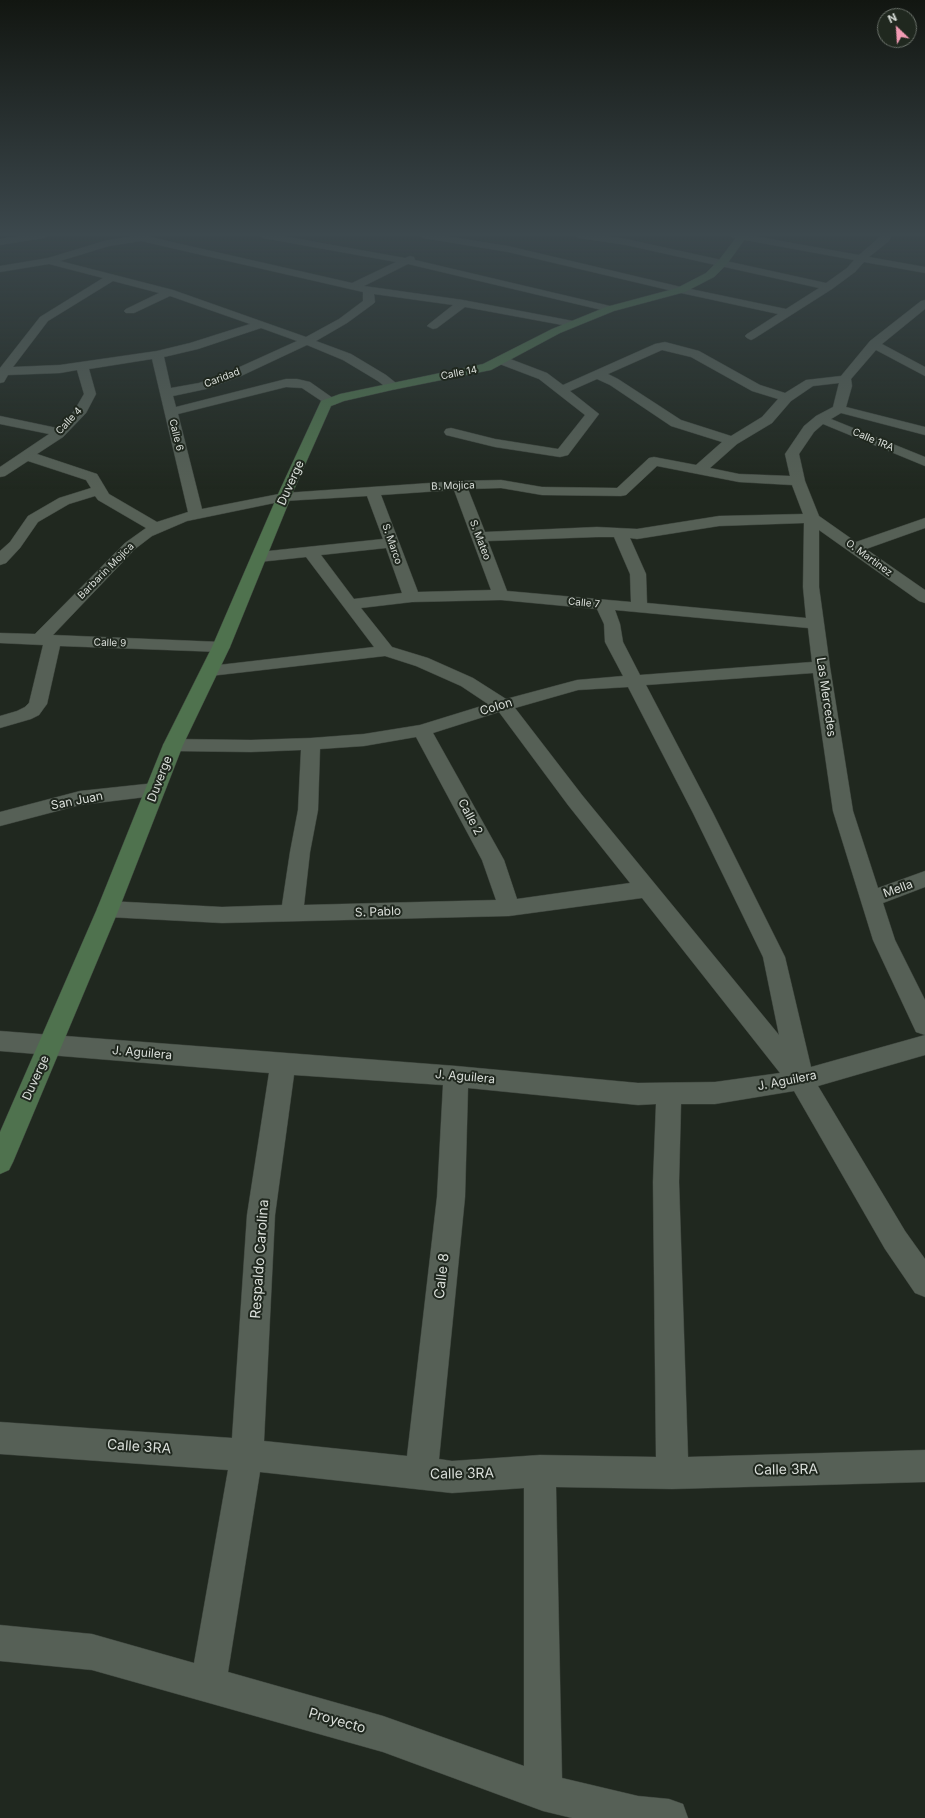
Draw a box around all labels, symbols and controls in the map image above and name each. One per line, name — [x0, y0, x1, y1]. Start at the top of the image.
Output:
north arrow — [877, 8, 917, 48]
text: N — [886, 10, 899, 26]
street label: Calle 14 — [440, 364, 478, 382]
street label: Caridad — [203, 366, 241, 390]
street label: Calle 4 — [53, 405, 85, 437]
street label: Calle 6 — [166, 418, 186, 452]
street label: Calle 1RA — [850, 426, 896, 454]
street label: Duverge — [275, 458, 307, 508]
street label: B. Mojica — [431, 479, 475, 493]
street label: S. Mateo — [467, 518, 493, 562]
street label: S. Marco — [379, 522, 405, 566]
street label: O. Martinez — [844, 537, 894, 579]
street label: Barbarin Mojica — [75, 540, 137, 602]
street label: Calle 7 — [568, 596, 600, 610]
street label: Calle 9 — [93, 636, 127, 650]
street label: Las Mercedes — [813, 656, 839, 738]
street label: Colon — [478, 695, 514, 719]
street label: Duverge — [145, 754, 175, 804]
street label: San Juan — [50, 789, 104, 813]
street label: Calle 2 — [454, 796, 486, 838]
street label: Mella — [881, 877, 915, 901]
street label: S. Pablo — [355, 904, 401, 920]
street label: J. Aguilera — [111, 1043, 173, 1063]
street label: Duverge — [20, 1053, 52, 1103]
street label: J. Aguilera — [434, 1067, 496, 1087]
street label: J. Aguilera — [756, 1068, 818, 1094]
street label: Respaldo Carolina — [247, 1199, 273, 1319]
street label: Calle 8 — [431, 1252, 453, 1300]
street label: Calle 3RA — [106, 1436, 172, 1458]
street label: Calle 3RA — [754, 1461, 818, 1479]
street label: Calle 3RA — [430, 1465, 494, 1483]
street label: Proyecto — [306, 1705, 368, 1737]

